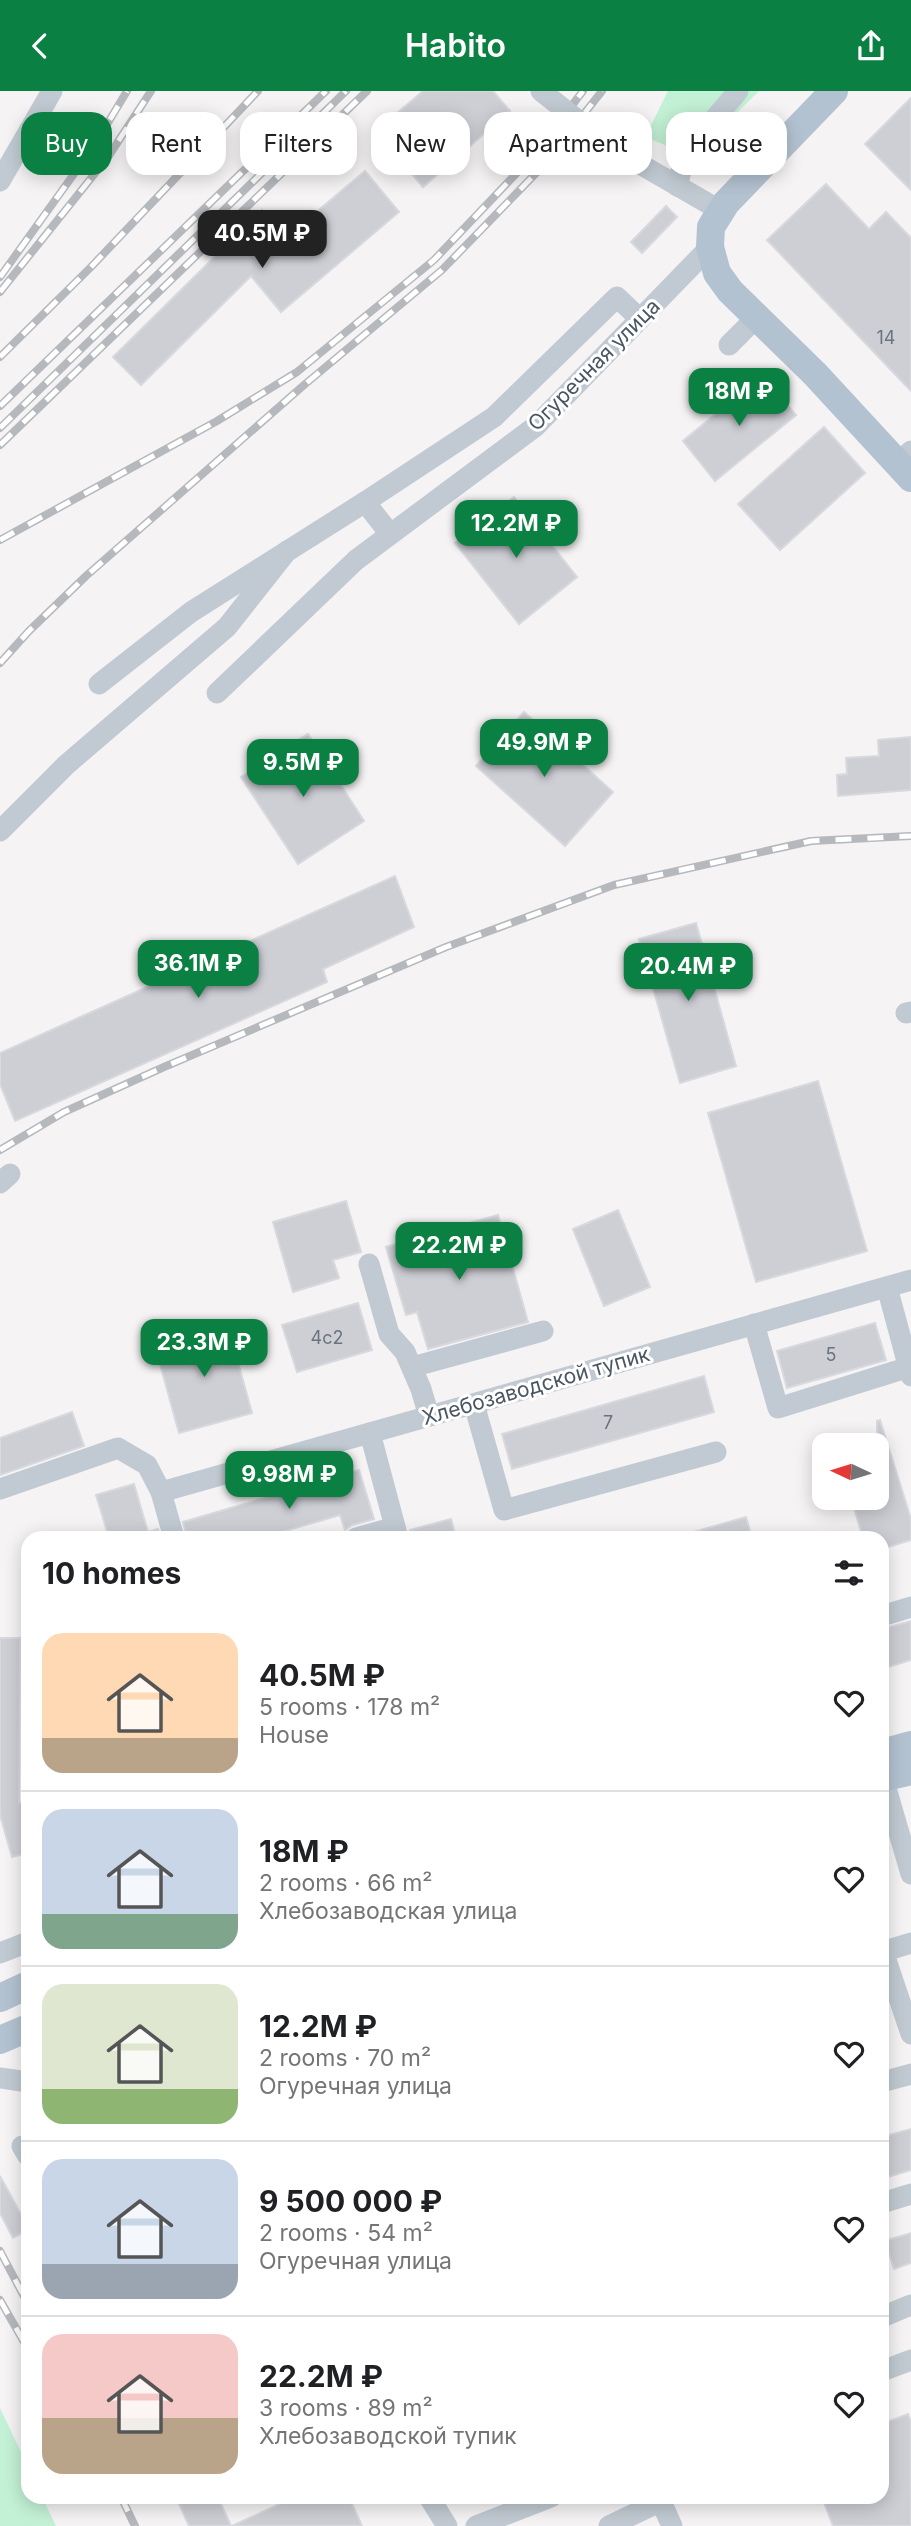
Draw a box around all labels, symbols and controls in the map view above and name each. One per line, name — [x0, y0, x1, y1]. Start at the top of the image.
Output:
text: Habito — [405, 26, 506, 65]
icon: back — [21, 27, 59, 65]
icon: share — [852, 27, 890, 65]
chip: Buy — [21, 112, 112, 175]
chip: Rent — [126, 112, 226, 175]
chip: Filters — [240, 112, 357, 175]
chip: New — [371, 112, 470, 175]
chip: Apartment — [484, 112, 652, 175]
chip: House — [666, 112, 787, 175]
pin: 40.5M ₽ — [197, 211, 327, 270]
text: 40.5M ₽ — [214, 219, 310, 247]
street label: Огуречная улица — [523, 294, 665, 436]
house number: 14 — [877, 327, 895, 348]
pin: 18M ₽ — [690, 369, 788, 428]
text: 18M ₽ — [705, 377, 773, 405]
pin: 12.2M ₽ — [451, 501, 581, 560]
text: 12.2M ₽ — [471, 509, 561, 537]
pin: 49.9M ₽ — [479, 719, 609, 779]
text: 49.9M ₽ — [496, 728, 592, 756]
pin: 9.5M ₽ — [246, 739, 360, 799]
text: 9.5M ₽ — [263, 748, 343, 776]
pin: 36.1M ₽ — [133, 941, 263, 1000]
pin: 20.4M ₽ — [623, 943, 753, 1003]
text: 36.1M ₽ — [154, 949, 242, 977]
text: 20.4M ₽ — [640, 952, 736, 980]
pin: 22.2M ₽ — [394, 1223, 524, 1282]
text: 22.2M ₽ — [411, 1231, 507, 1259]
pin: 23.3M ₽ — [139, 1319, 269, 1379]
house number: 4с2 — [311, 1327, 343, 1348]
text: 23.3M ₽ — [157, 1328, 251, 1356]
street label: Хлебозаводской тупик — [419, 1341, 653, 1430]
house number: 5 — [826, 1344, 836, 1365]
house number: 7 — [603, 1412, 613, 1433]
north arrow — [812, 1433, 889, 1510]
map controls — [812, 1433, 889, 1510]
pin: 9.98M ₽ — [224, 1451, 354, 1511]
text: 9.98M ₽ — [241, 1460, 337, 1488]
icon: filters — [830, 1554, 868, 1592]
text: 10 homes — [42, 1555, 181, 1591]
text: 40.5M ₽ — [259, 1657, 385, 1693]
icon: home — [98, 1661, 182, 1745]
icon: heart — [830, 1684, 868, 1722]
text: 5 rooms · 178 m² — [259, 1693, 440, 1721]
text: House — [259, 1721, 329, 1749]
text: 18M ₽ — [259, 1833, 349, 1869]
icon: home — [98, 1837, 182, 1921]
icon: heart — [830, 1860, 868, 1898]
text: 2 rooms · 66 m² — [259, 1869, 433, 1897]
text: Хлебозаводская улица — [259, 1897, 517, 1925]
text: 12.2M ₽ — [259, 2008, 377, 2044]
icon: home — [98, 2012, 182, 2096]
icon: heart — [830, 2035, 868, 2073]
text: 2 rooms · 70 m² — [259, 2044, 431, 2072]
text: Огуречная улица — [259, 2072, 452, 2100]
text: 9 500 000 ₽ — [259, 2183, 442, 2219]
icon: home — [98, 2187, 182, 2271]
icon: heart — [830, 2210, 868, 2248]
text: 2 rooms · 54 m² — [259, 2219, 433, 2247]
text: Огуречная улица — [259, 2247, 452, 2275]
text: 22.2M ₽ — [259, 2358, 383, 2394]
icon: home — [98, 2362, 182, 2446]
icon: heart — [830, 2385, 868, 2423]
text: 3 rooms · 89 m² — [259, 2394, 433, 2422]
text: Хлебозаводской тупик — [259, 2422, 517, 2450]

